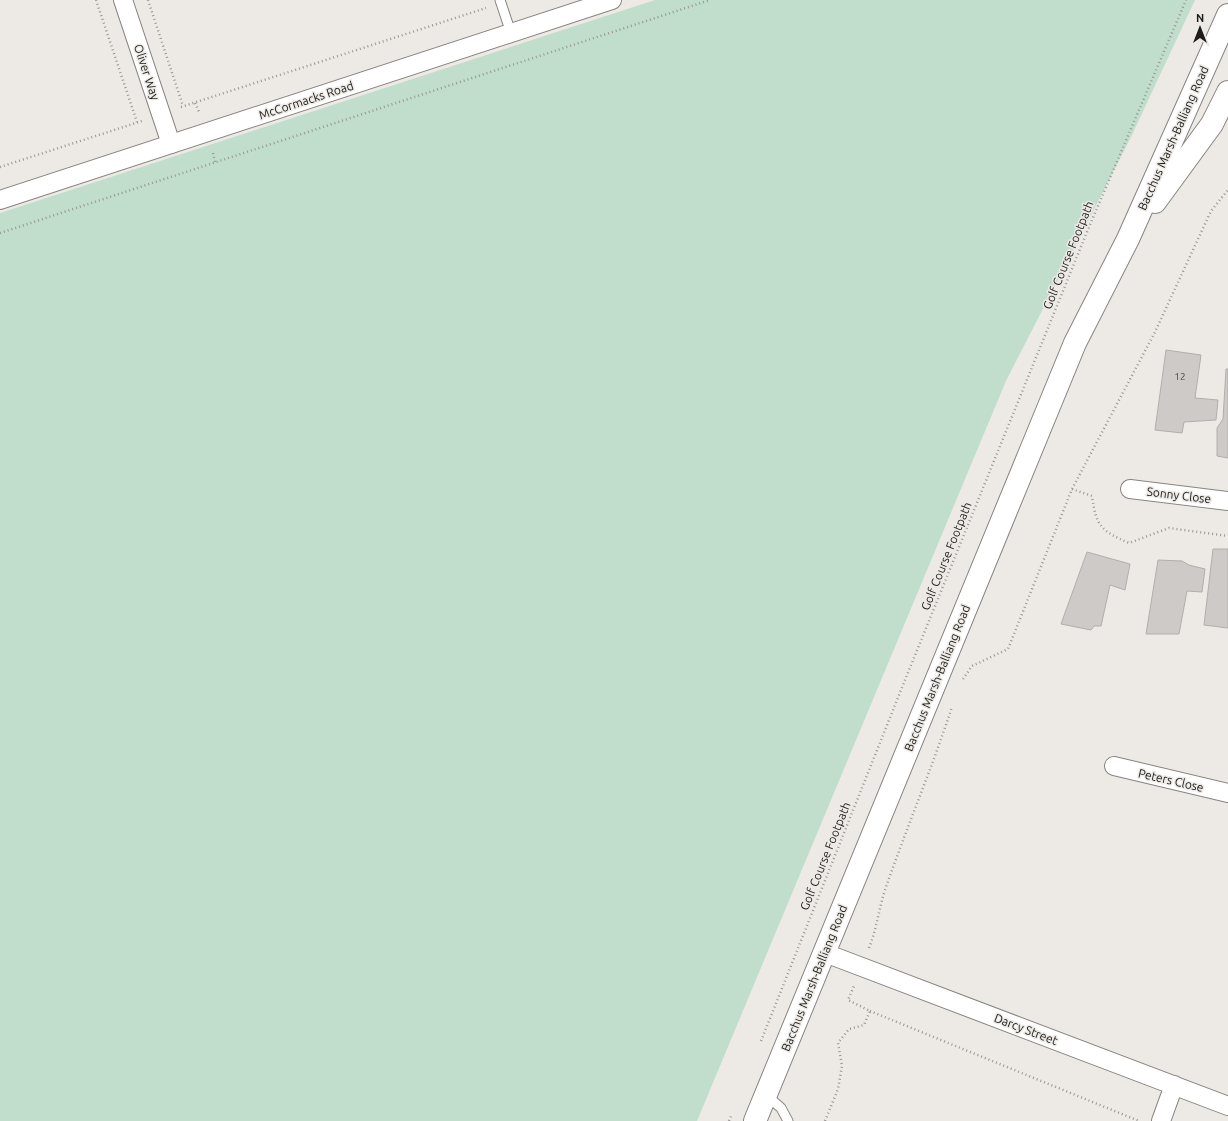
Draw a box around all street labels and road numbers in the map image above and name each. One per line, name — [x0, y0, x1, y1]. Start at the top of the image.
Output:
street label: Oliver Way — [132, 42, 162, 102]
street label: Bacchus Marsh-Balliang Road — [1135, 64, 1211, 212]
street label: McCormacks Road — [257, 79, 355, 121]
street label: Golf Course Footpath — [1040, 199, 1096, 311]
street label: Sonny Close — [1146, 485, 1212, 505]
street label: Golf Course Footpath — [918, 500, 974, 612]
street label: Bacchus Marsh-Balliang Road — [902, 603, 972, 753]
street label: Peters Close — [1137, 766, 1205, 794]
street label: Golf Course Footpath — [797, 800, 853, 912]
street label: Bacchus Marsh-Balliang Road — [779, 903, 849, 1053]
street label: Darcy Street — [992, 1011, 1060, 1047]

